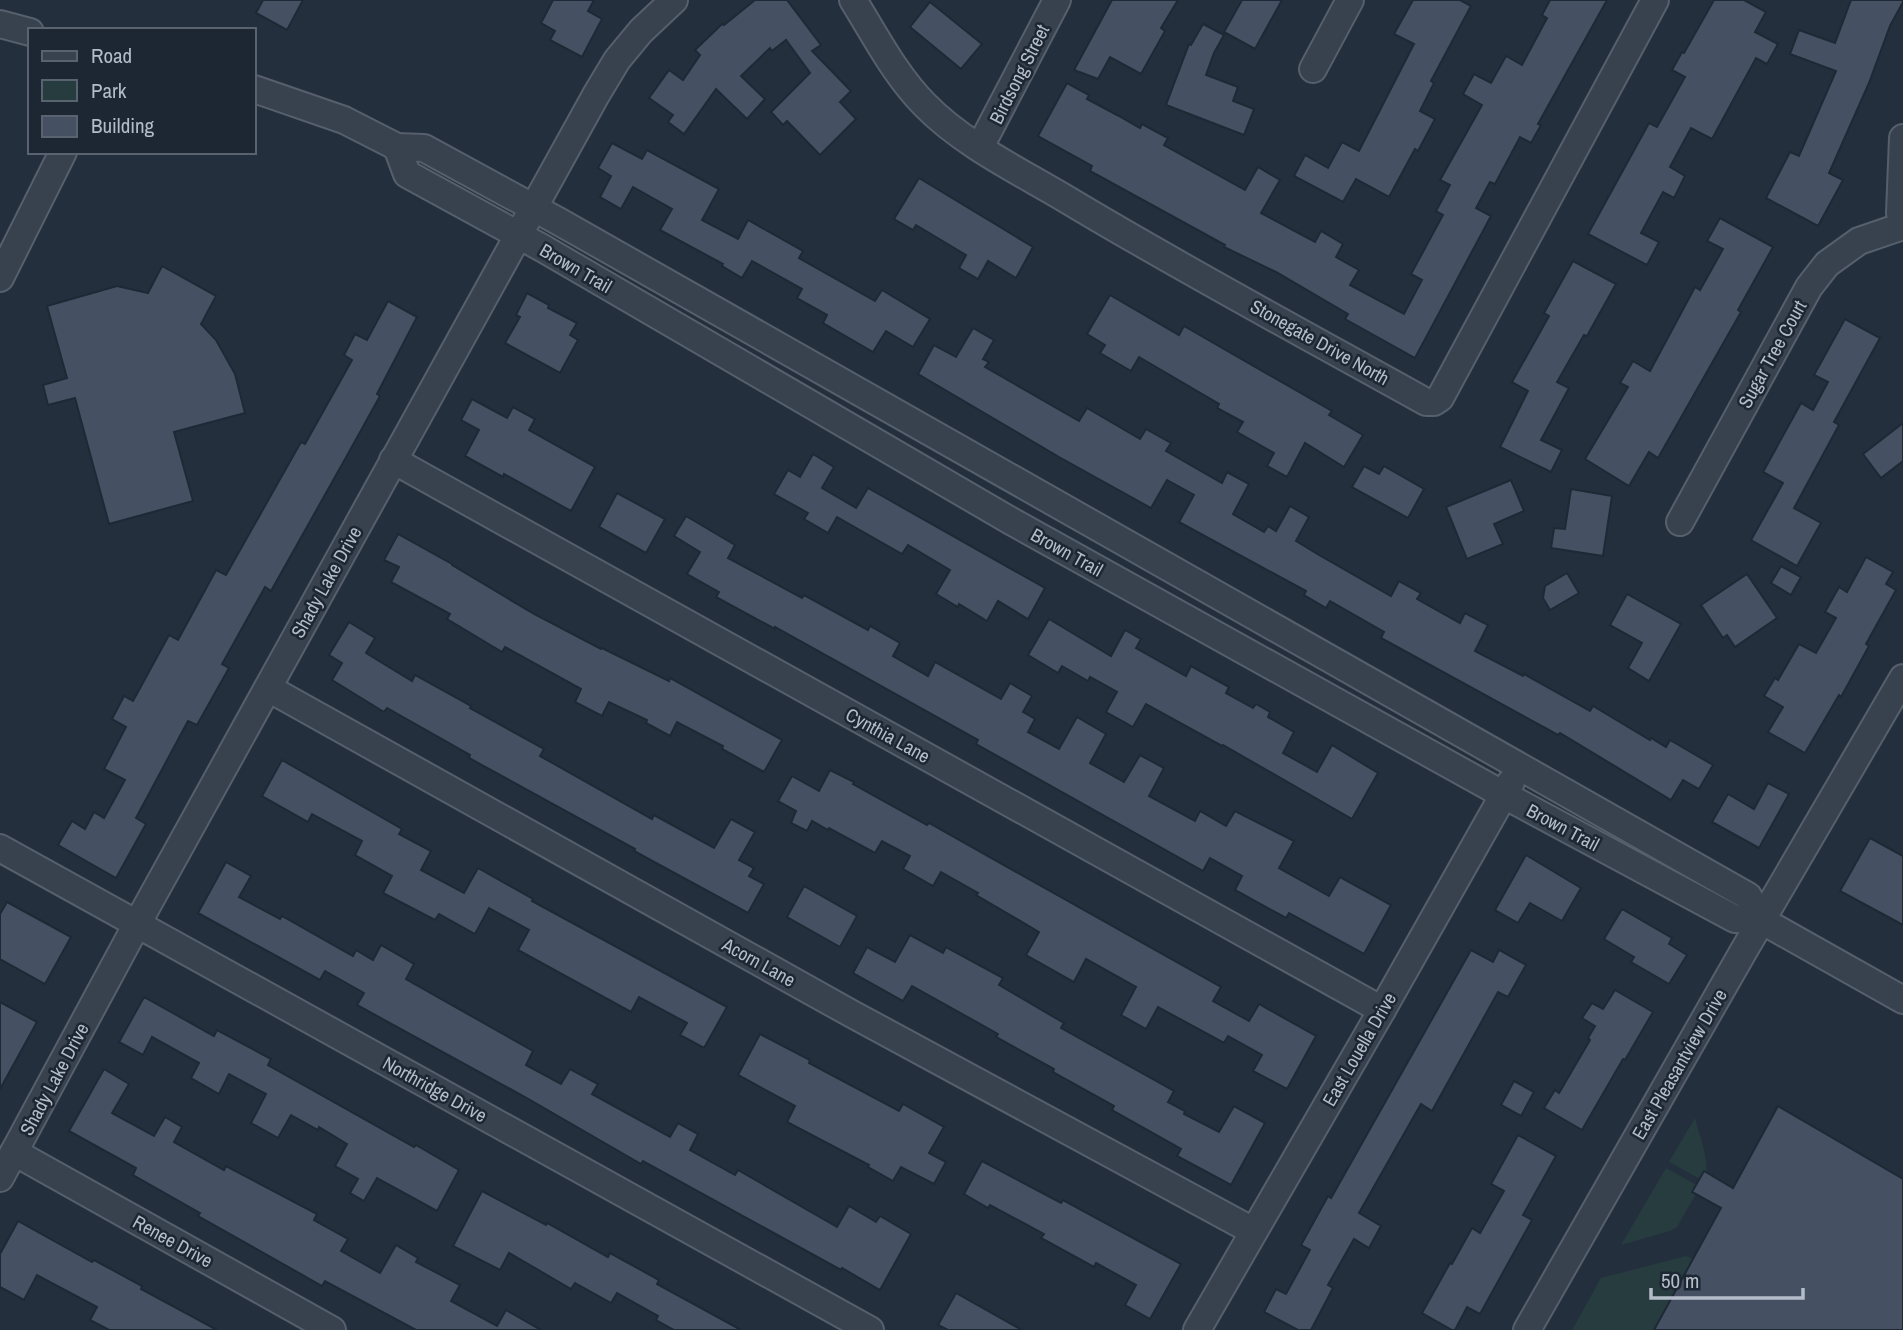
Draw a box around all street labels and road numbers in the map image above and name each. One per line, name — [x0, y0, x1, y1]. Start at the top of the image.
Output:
street label: Birdsong Street — [983, 19, 1055, 128]
street label: Brown Trail — [535, 237, 617, 299]
street label: Stonegate Drive North — [1246, 293, 1394, 391]
street label: Sugar Tree Court — [1732, 295, 1813, 413]
street label: Shady Lake Drive — [285, 522, 367, 642]
street label: Brown Trail — [1026, 522, 1108, 582]
street label: Cynthia Lane — [841, 701, 935, 769]
street label: Brown Trail — [1522, 797, 1604, 857]
street label: Acorn Lane — [717, 931, 800, 993]
street label: East Pleasantview Drive — [1625, 984, 1733, 1144]
street label: East Louella Drive — [1316, 987, 1402, 1111]
street label: Shady Lake Drive — [13, 1018, 95, 1140]
street label: Northridge Drive — [378, 1050, 492, 1128]
street label: Renee Drive — [128, 1208, 218, 1274]

